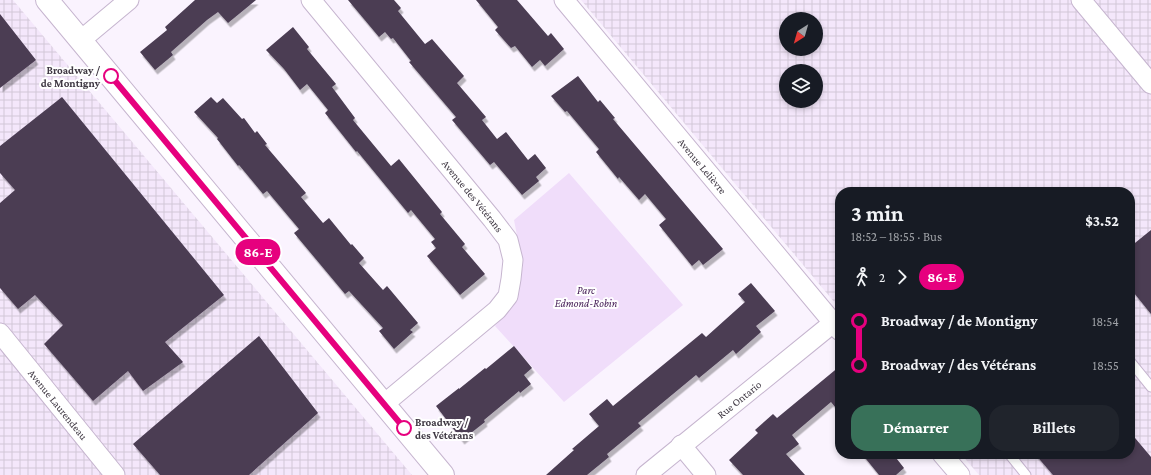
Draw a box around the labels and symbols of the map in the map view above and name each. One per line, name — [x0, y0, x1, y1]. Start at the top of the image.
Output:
north arrow — [779, 12, 823, 56]
place label: Broadway / de Montigny — [41, 64, 101, 89]
marker: Broadway / de Montigny — [103, 68, 119, 84]
street label: Avenue Lelièvre — [676, 136, 729, 196]
street label: Avenue des Vétérans — [440, 157, 506, 234]
line badge: 86-E — [230, 239, 286, 265]
park label: Parc Edmond-Robin — [555, 284, 618, 309]
street label: Avenue Laurendeau — [26, 367, 90, 442]
street label: Rue Ontario — [715, 378, 764, 421]
place label: Broadway / des Vétérans — [415, 416, 474, 441]
marker: Broadway / des Vétérans — [396, 420, 412, 436]

